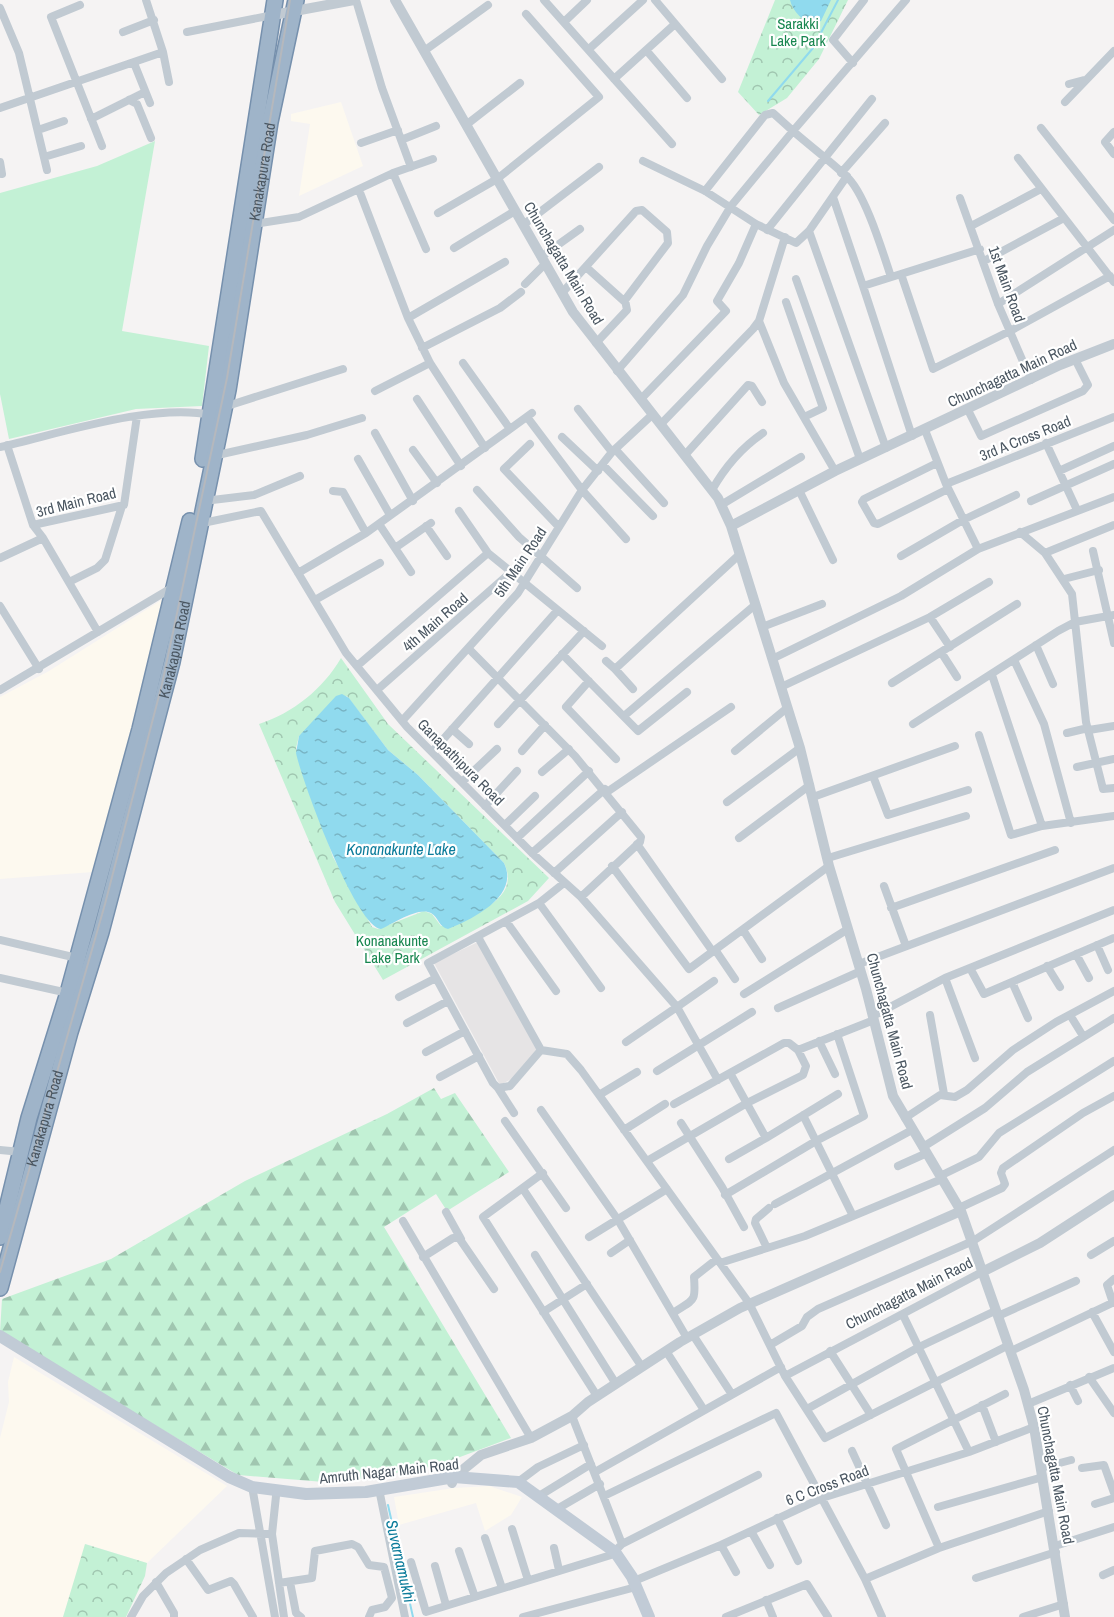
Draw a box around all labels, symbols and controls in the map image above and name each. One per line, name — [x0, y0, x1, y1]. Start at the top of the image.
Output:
park label: Sarakki Lake Park — [770, 13, 827, 51]
street label: Kanakapura Road — [243, 121, 280, 222]
street label: Chunchagatta Main Road — [519, 198, 609, 328]
street label: 1st Main Road — [983, 243, 1031, 325]
street label: Chunchagatta Main Road — [944, 334, 1080, 412]
street label: 3rd A Cross Road — [976, 410, 1074, 466]
street label: 3rd Main Road — [34, 482, 118, 522]
street label: 5th Main Road — [489, 523, 551, 601]
street label: 4th Main Road — [398, 588, 472, 656]
street label: Kanakapura Road — [152, 599, 195, 700]
street label: Ganapathipura Road — [413, 714, 509, 810]
water label: Konanakunte Lake — [346, 838, 456, 860]
park label: Konanakunte Lake Park — [356, 930, 428, 968]
street label: Chunchagatta Main Road — [862, 951, 918, 1091]
street label: Kanakapura Road — [20, 1068, 68, 1169]
street label: Chunchagatta Main Raod — [842, 1252, 976, 1334]
street label: Chunchagatta Main Road — [1032, 1404, 1080, 1546]
street label: Amruth Nagar Main Road — [317, 1453, 460, 1489]
street label: 6 C Cross Road — [782, 1460, 872, 1510]
water label: Suvarnamukhi — [381, 1517, 421, 1605]

